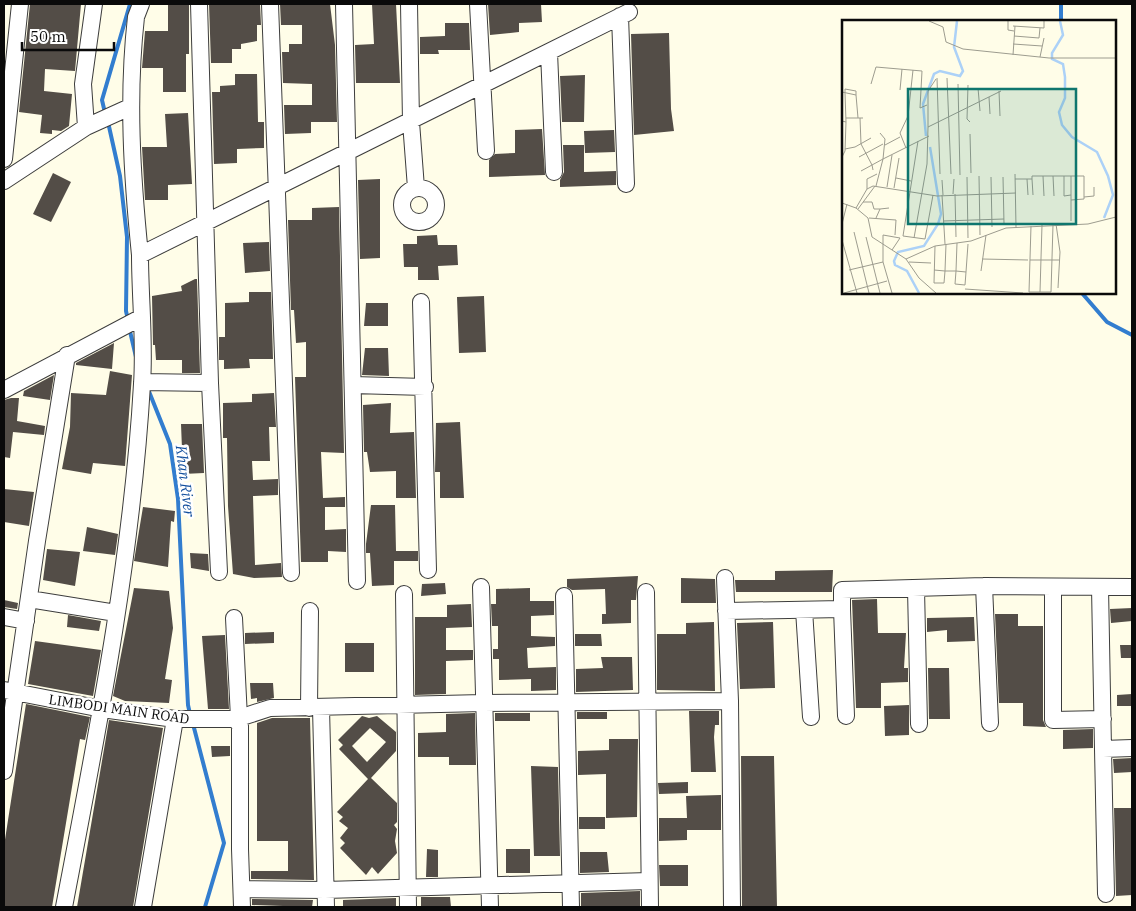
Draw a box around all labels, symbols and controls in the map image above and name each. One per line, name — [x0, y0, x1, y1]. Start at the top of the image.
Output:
scale bar — [22, 20, 115, 52]
inset map — [842, 20, 1116, 294]
text: 50 m — [30, 27, 66, 46]
water label: Khan River — [172, 443, 199, 518]
street label: LIMBODI MAIN ROAD — [47, 690, 191, 728]

